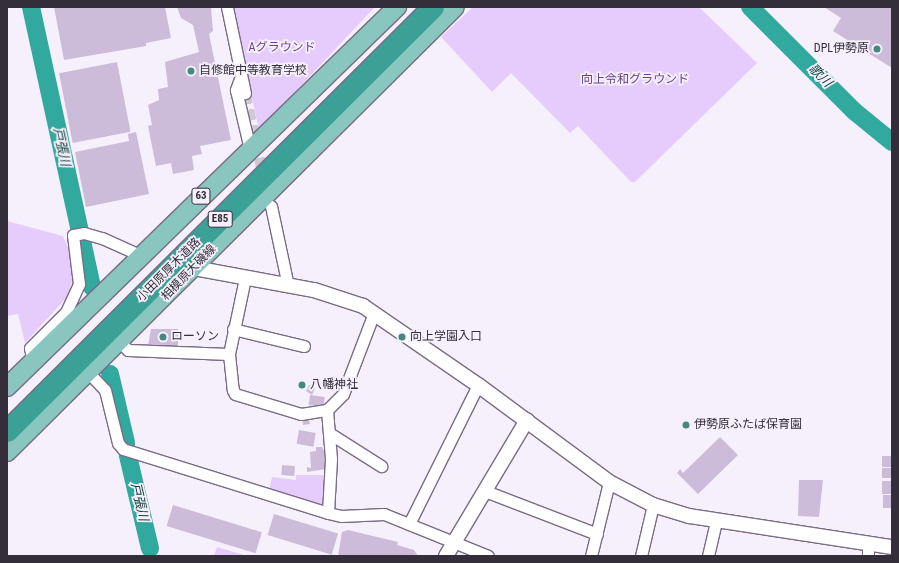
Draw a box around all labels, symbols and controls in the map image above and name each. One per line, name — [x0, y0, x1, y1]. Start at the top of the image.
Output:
park label: Aグラウンド — [249, 41, 315, 55]
place label: DPL伊勢原 — [814, 42, 869, 56]
marker: DPL伊勢原 — [872, 44, 882, 54]
water label: 歌川 — [805, 61, 835, 91]
place label: 自修館中等教育学校 — [199, 64, 307, 78]
marker: 自修館中等教育学校 — [186, 66, 196, 76]
park label: 向上令和グラウンド — [581, 73, 689, 87]
water label: 戸張川 — [49, 126, 73, 168]
road number: 63 — [191, 187, 211, 205]
road number: E85 — [207, 210, 233, 228]
street label: 小田原厚木道路 — [134, 235, 204, 305]
street label: 相模原大磯線 — [159, 242, 219, 304]
place label: ローソン — [171, 330, 219, 344]
place label: 向上学園入口 — [410, 330, 482, 344]
marker: ローソン — [158, 332, 168, 342]
marker: 向上学園入口 — [397, 332, 407, 342]
place label: 八幡神社 — [310, 378, 358, 392]
marker: 八幡神社 — [297, 380, 307, 390]
place label: 伊勢原ふたば保育園 — [694, 418, 802, 432]
marker: 伊勢原ふたば保育園 — [681, 420, 691, 430]
water label: 戸張川 — [127, 481, 151, 523]

